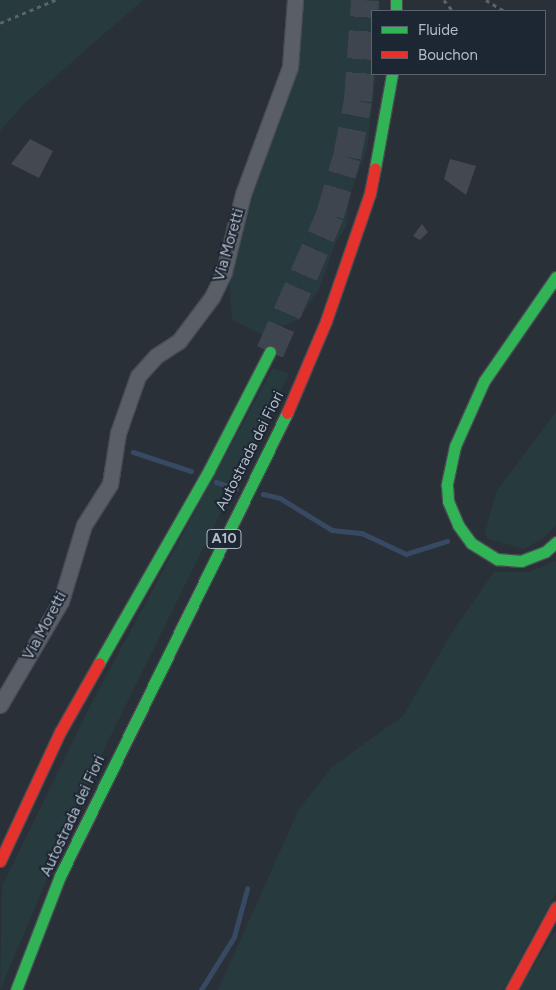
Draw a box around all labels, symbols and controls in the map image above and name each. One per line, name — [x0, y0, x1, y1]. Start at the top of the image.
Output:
legend — [371, 10, 546, 75]
text: Fluide — [418, 21, 458, 39]
text: Bouchon — [418, 46, 478, 64]
street label: Via Moretti — [210, 207, 248, 283]
street label: Autostrada dei Fiori — [212, 388, 288, 514]
road number: A10 — [206, 528, 242, 550]
street label: Via Moretti — [20, 589, 70, 663]
street label: Autostrada dei Fiori — [37, 753, 109, 879]

